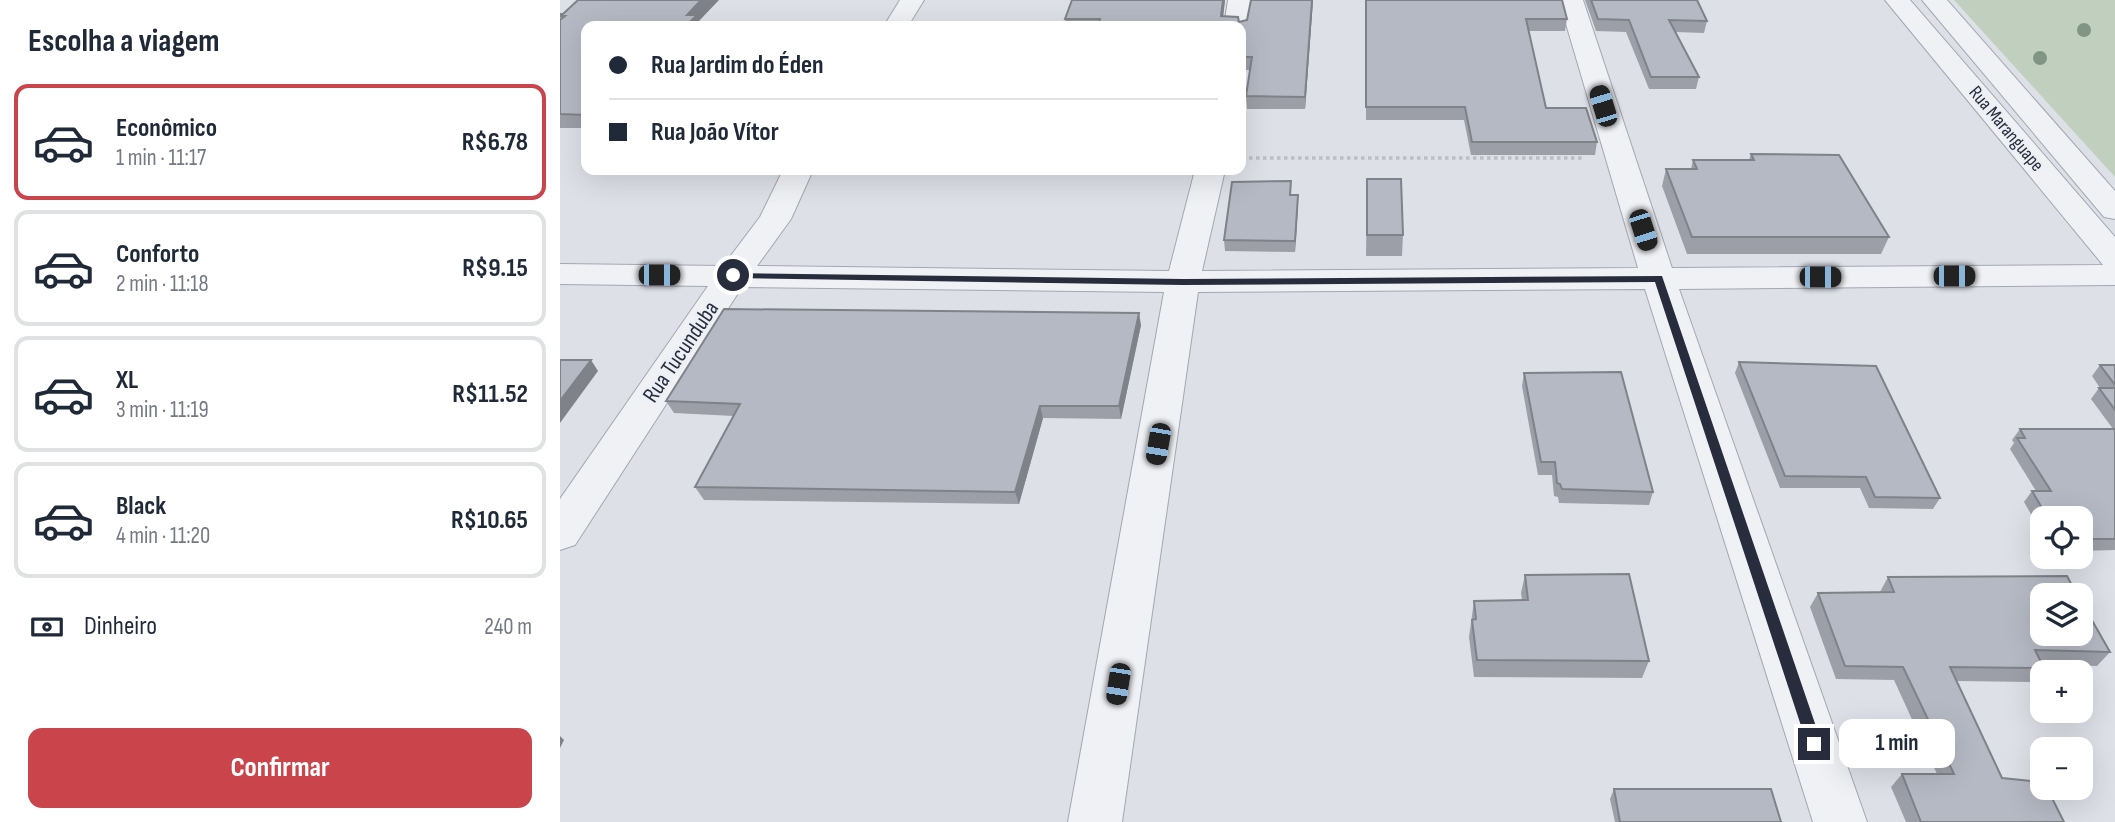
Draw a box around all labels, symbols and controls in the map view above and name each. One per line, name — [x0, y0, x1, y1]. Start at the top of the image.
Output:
text: Escolha a viagem — [28, 22, 220, 61]
text: Rua Jardim do Éden — [651, 50, 824, 81]
street label: Rua Maranguape — [1964, 82, 2048, 176]
car — [1587, 83, 1620, 129]
icon: car — [32, 111, 95, 174]
text: Econômico — [116, 113, 217, 144]
text: Rua João Vítor — [651, 117, 779, 148]
text: R$6.78 — [462, 127, 528, 158]
text: 1 min · 11:17 — [116, 144, 206, 172]
car — [1627, 207, 1660, 253]
icon: car — [32, 237, 95, 300]
text: Conforto — [116, 239, 199, 270]
text: R$9.15 — [462, 253, 528, 284]
route start — [717, 259, 749, 291]
car — [639, 265, 681, 286]
car — [1934, 266, 1976, 287]
car — [1800, 267, 1842, 288]
text: 2 min · 11:18 — [116, 270, 208, 298]
street label: Rua Tucunduba — [637, 296, 725, 408]
icon: car — [32, 363, 95, 426]
text: XL — [116, 365, 138, 396]
text: R$11.52 — [452, 379, 528, 410]
text: 3 min · 11:19 — [116, 396, 209, 424]
car — [1145, 421, 1172, 467]
icon: car — [32, 489, 95, 552]
text: Black — [116, 491, 166, 522]
text: R$10.65 — [451, 505, 528, 536]
map controls — [2030, 506, 2093, 800]
button: locate — [2030, 506, 2093, 569]
text: 4 min · 11:20 — [116, 522, 210, 550]
button: layers — [2030, 583, 2093, 646]
icon: cash — [28, 608, 66, 646]
text: Dinheiro — [84, 611, 157, 642]
text: 240 m — [484, 613, 532, 641]
button: + — [2030, 660, 2093, 723]
car — [1105, 662, 1132, 706]
callout: 1 min — [1838, 720, 1954, 768]
button: Confirmar — [28, 728, 532, 808]
route end — [1798, 728, 1830, 760]
text: 1 min — [1876, 729, 1918, 757]
button: − — [2030, 737, 2093, 800]

